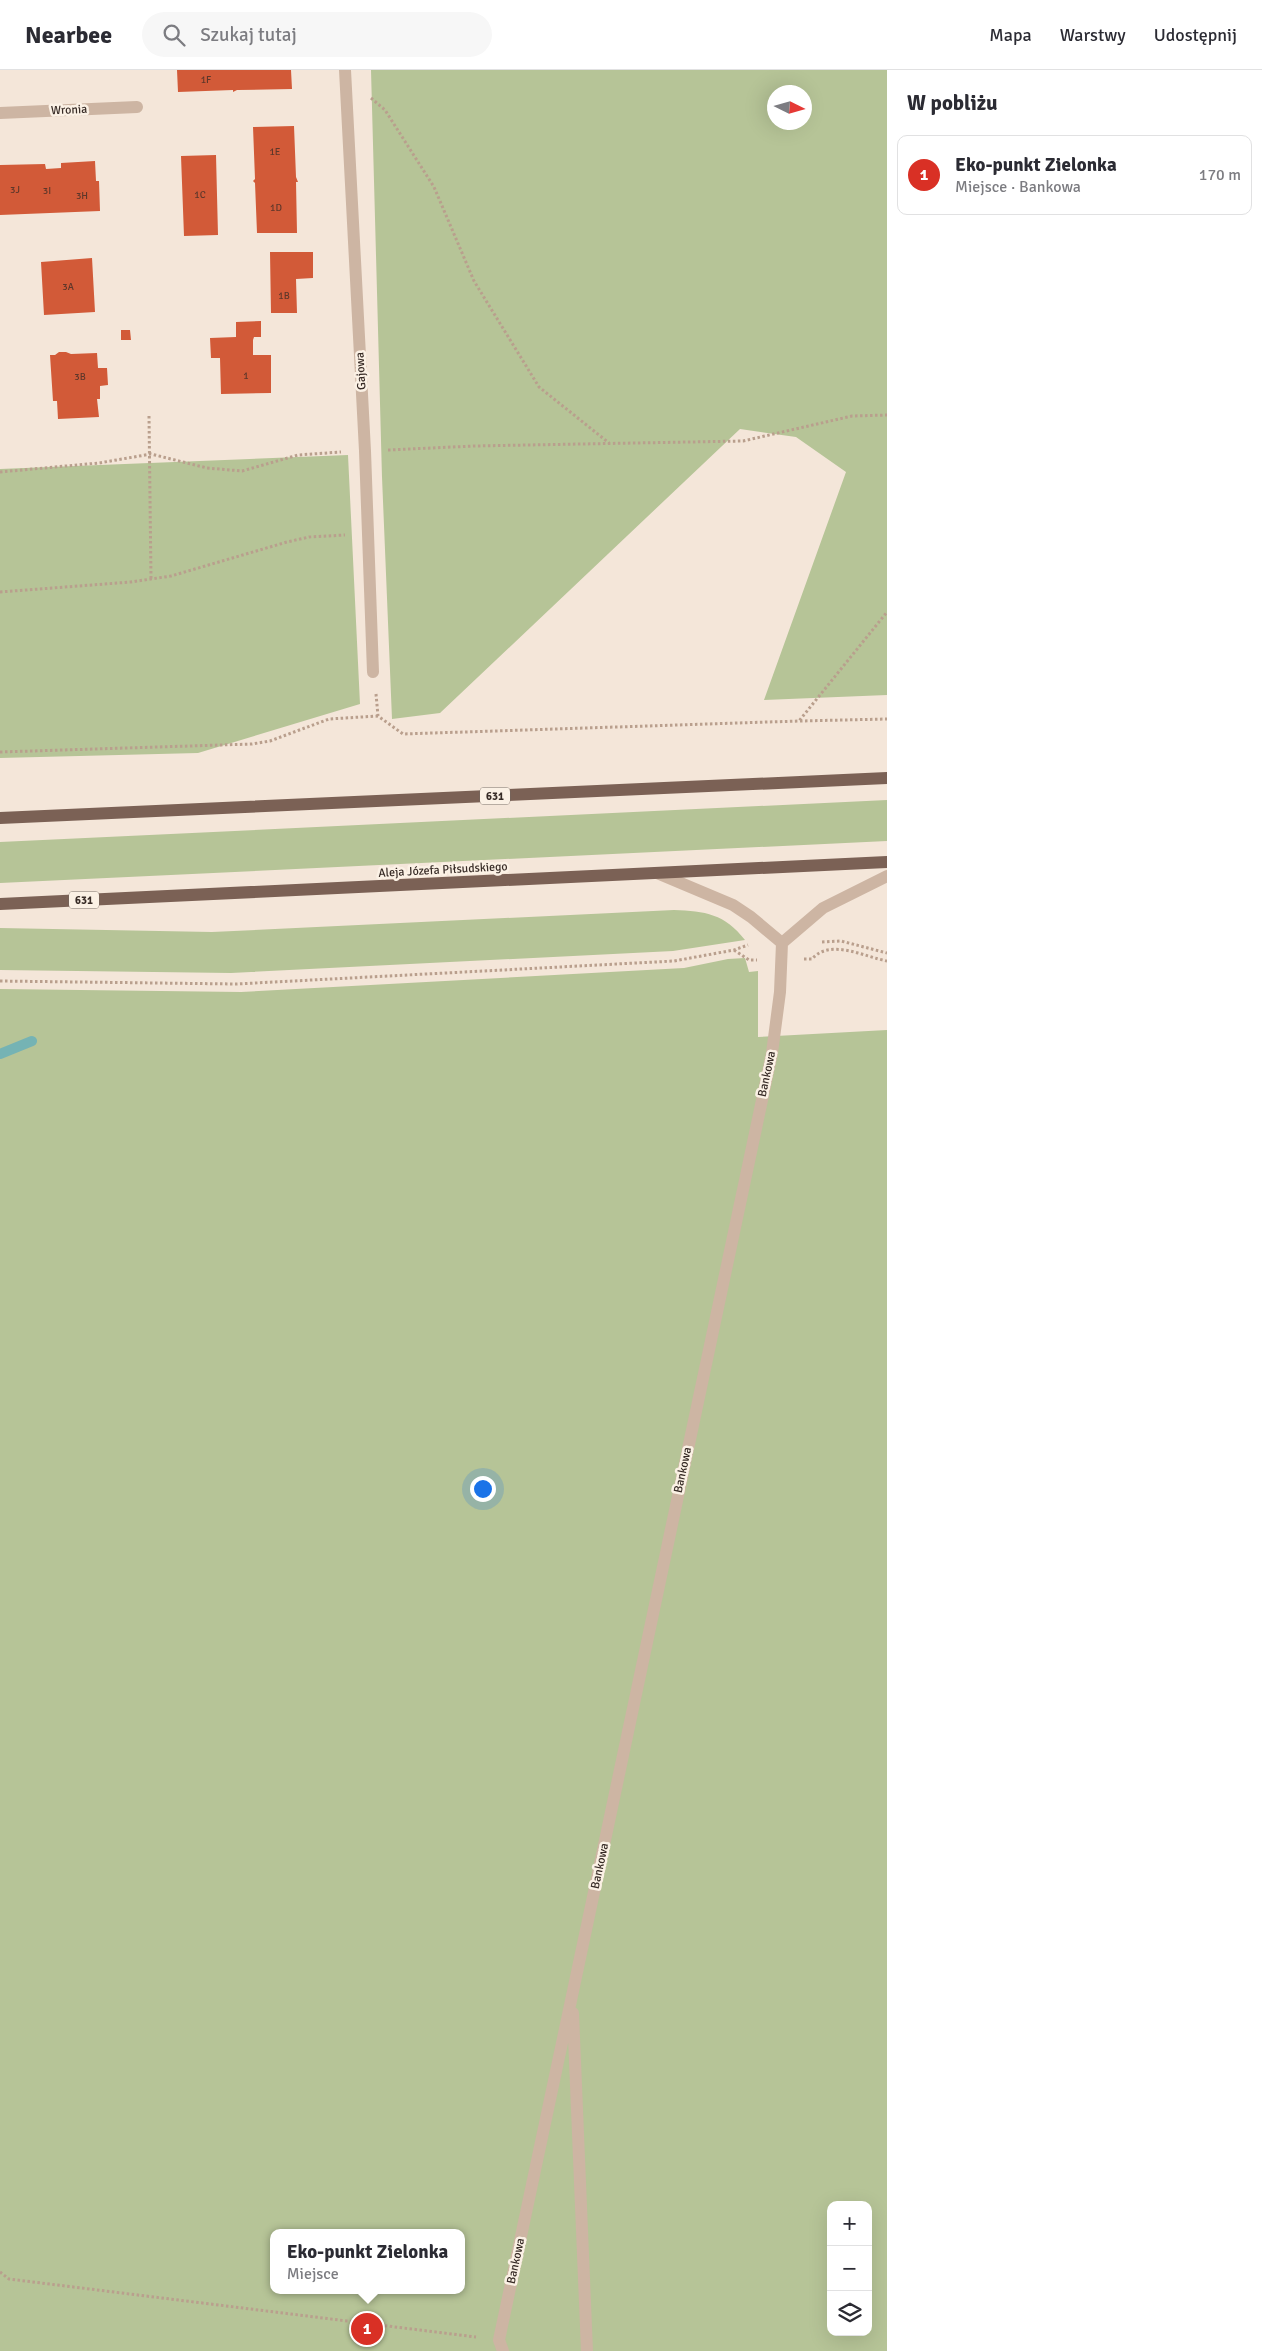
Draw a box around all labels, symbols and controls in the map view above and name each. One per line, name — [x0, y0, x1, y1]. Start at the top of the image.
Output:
search box — [142, 12, 492, 57]
text: Nearbee — [25, 20, 112, 50]
icon: search — [160, 21, 188, 49]
text: Szukaj tutaj — [200, 23, 297, 47]
text: Mapa — [989, 24, 1032, 46]
text: Warstwy — [1060, 24, 1126, 46]
text: Udostępnij — [1154, 24, 1237, 46]
house number: 1F — [201, 74, 211, 86]
north arrow — [767, 85, 812, 130]
text: W pobliżu — [907, 90, 998, 116]
street label: Wronia — [51, 102, 87, 118]
house number: 1E — [269, 146, 281, 158]
text: Eko-punkt Zielonka — [955, 153, 1117, 177]
text: 1 — [920, 165, 928, 185]
text: 170 m — [1199, 165, 1241, 185]
text: Miejsce · Bankowa — [955, 177, 1081, 197]
house number: 3J — [10, 184, 20, 196]
house number: 3I — [43, 185, 51, 197]
house number: 1C — [194, 189, 206, 201]
house number: 3H — [76, 190, 88, 202]
house number: 1D — [270, 202, 282, 214]
house number: 3A — [62, 281, 74, 293]
house number: 1B — [278, 290, 290, 302]
street label: Gajowa — [353, 352, 369, 390]
house number: 1 — [243, 370, 249, 382]
house number: 3B — [74, 371, 86, 383]
road number: 631 — [480, 788, 510, 804]
street label: Aleja Józefa Piłsudskiego — [378, 859, 508, 881]
road number: 631 — [69, 892, 99, 908]
street label: Bankowa — [755, 1050, 779, 1098]
street label: Bankowa — [671, 1446, 695, 1494]
your location — [470, 1476, 496, 1502]
street label: Bankowa — [588, 1842, 612, 1890]
map controls — [827, 2201, 872, 2336]
button: + — [827, 2201, 872, 2246]
popup — [270, 2229, 465, 2294]
street label: Bankowa — [504, 2237, 528, 2285]
text: Eko-punkt Zielonka — [287, 2240, 448, 2264]
button: − — [827, 2246, 872, 2291]
text: Miejsce — [287, 2264, 339, 2284]
button: layers — [827, 2291, 872, 2336]
pin: 1 — [351, 2310, 383, 2348]

